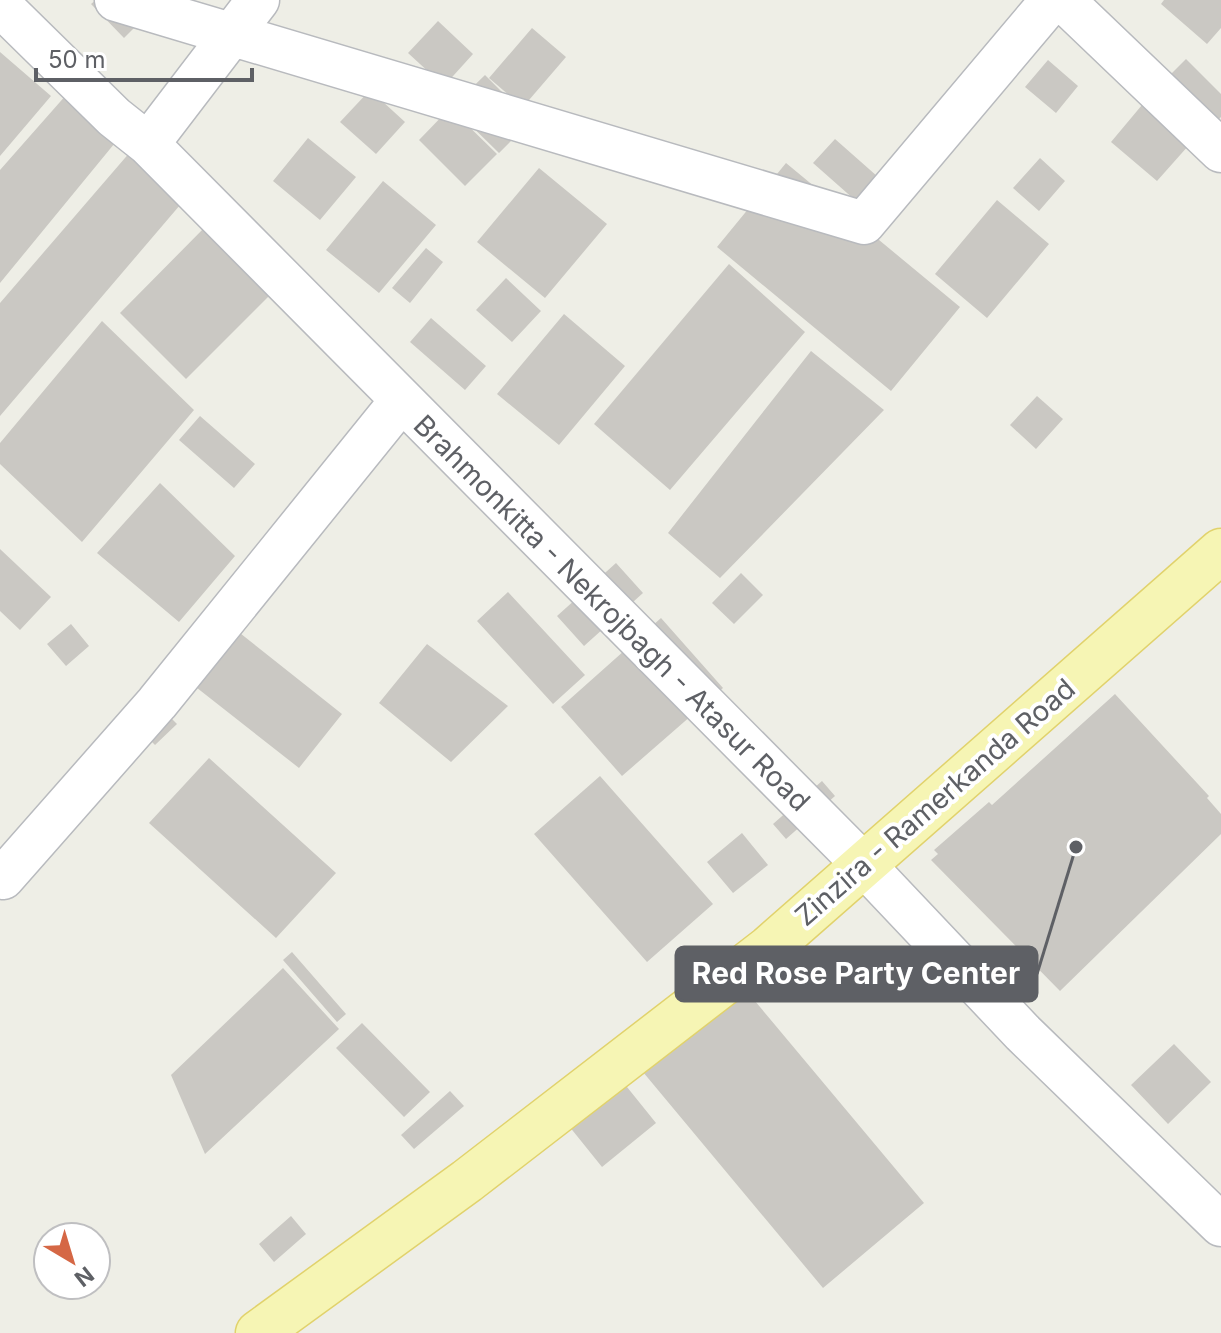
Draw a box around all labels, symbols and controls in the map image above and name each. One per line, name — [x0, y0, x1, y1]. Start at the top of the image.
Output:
scale bar — [36, 32, 252, 82]
text: 50 m — [48, 45, 106, 74]
street label: Brahmonkitta - Nekrojbagh - Atasur Road — [407, 408, 817, 818]
street label: Zinzira - Ramerkanda Road — [788, 671, 1082, 933]
callout: Red Rose Party Center — [676, 947, 1037, 1001]
text: Red Rose Party Center — [692, 955, 1020, 991]
north arrow — [32, 1221, 112, 1301]
text: N — [70, 1261, 99, 1292]

